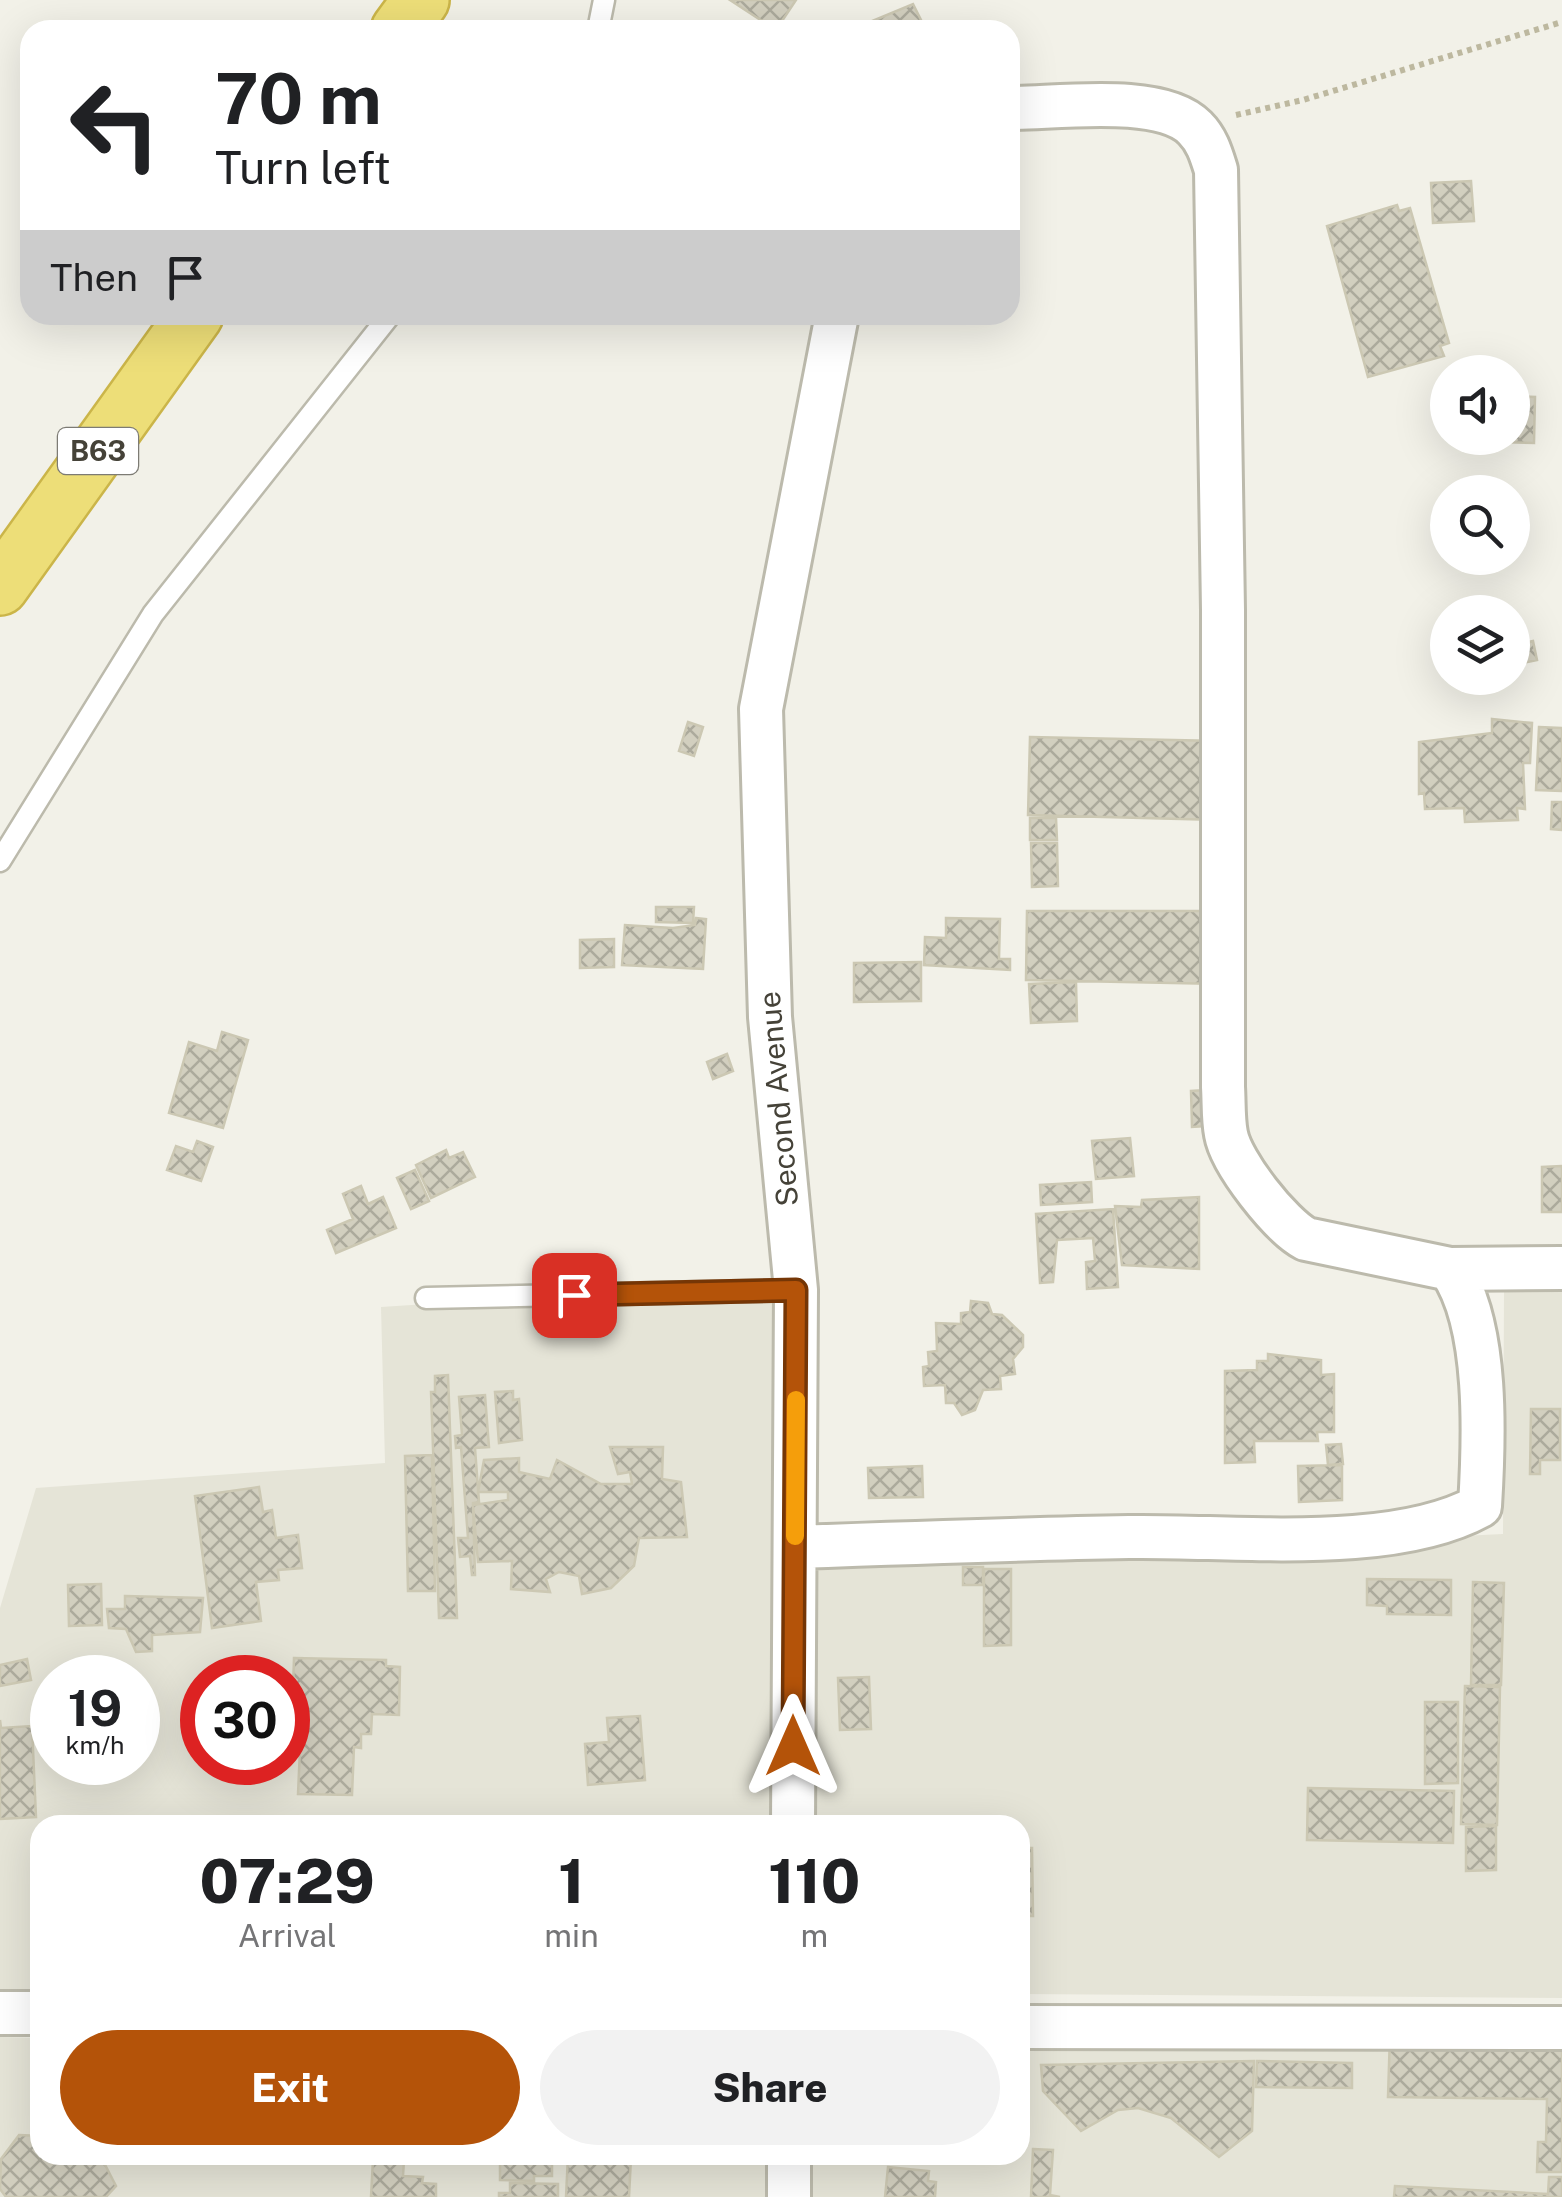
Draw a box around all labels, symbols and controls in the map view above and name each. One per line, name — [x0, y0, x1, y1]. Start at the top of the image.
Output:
text: 70 m — [215, 57, 382, 140]
icon: left — [50, 60, 180, 190]
text: Turn left — [215, 141, 391, 194]
icon: arrive — [158, 250, 213, 305]
text: Then — [50, 255, 138, 300]
map controls — [1430, 355, 1530, 695]
button: sound — [1430, 355, 1530, 455]
road number: B63 — [58, 428, 138, 474]
button: search — [1430, 475, 1530, 575]
button: layers — [1430, 595, 1530, 695]
street label: Second Avenue — [751, 990, 805, 1208]
pin — [532, 1253, 617, 1338]
icon: arrive — [547, 1268, 602, 1323]
speed limit sign: 30 — [180, 1655, 310, 1785]
text: 19 — [68, 1678, 122, 1737]
position arrow — [741, 1694, 845, 1798]
text: km/h — [66, 1730, 124, 1760]
text: 07:29 — [200, 1846, 375, 1917]
text: 1 — [558, 1846, 585, 1917]
text: 110 — [768, 1846, 860, 1917]
text: Arrival — [238, 1917, 337, 1954]
text: min — [544, 1917, 599, 1954]
text: m — [800, 1917, 828, 1954]
button: Exit — [60, 2030, 520, 2145]
button: Share — [540, 2030, 1000, 2145]

